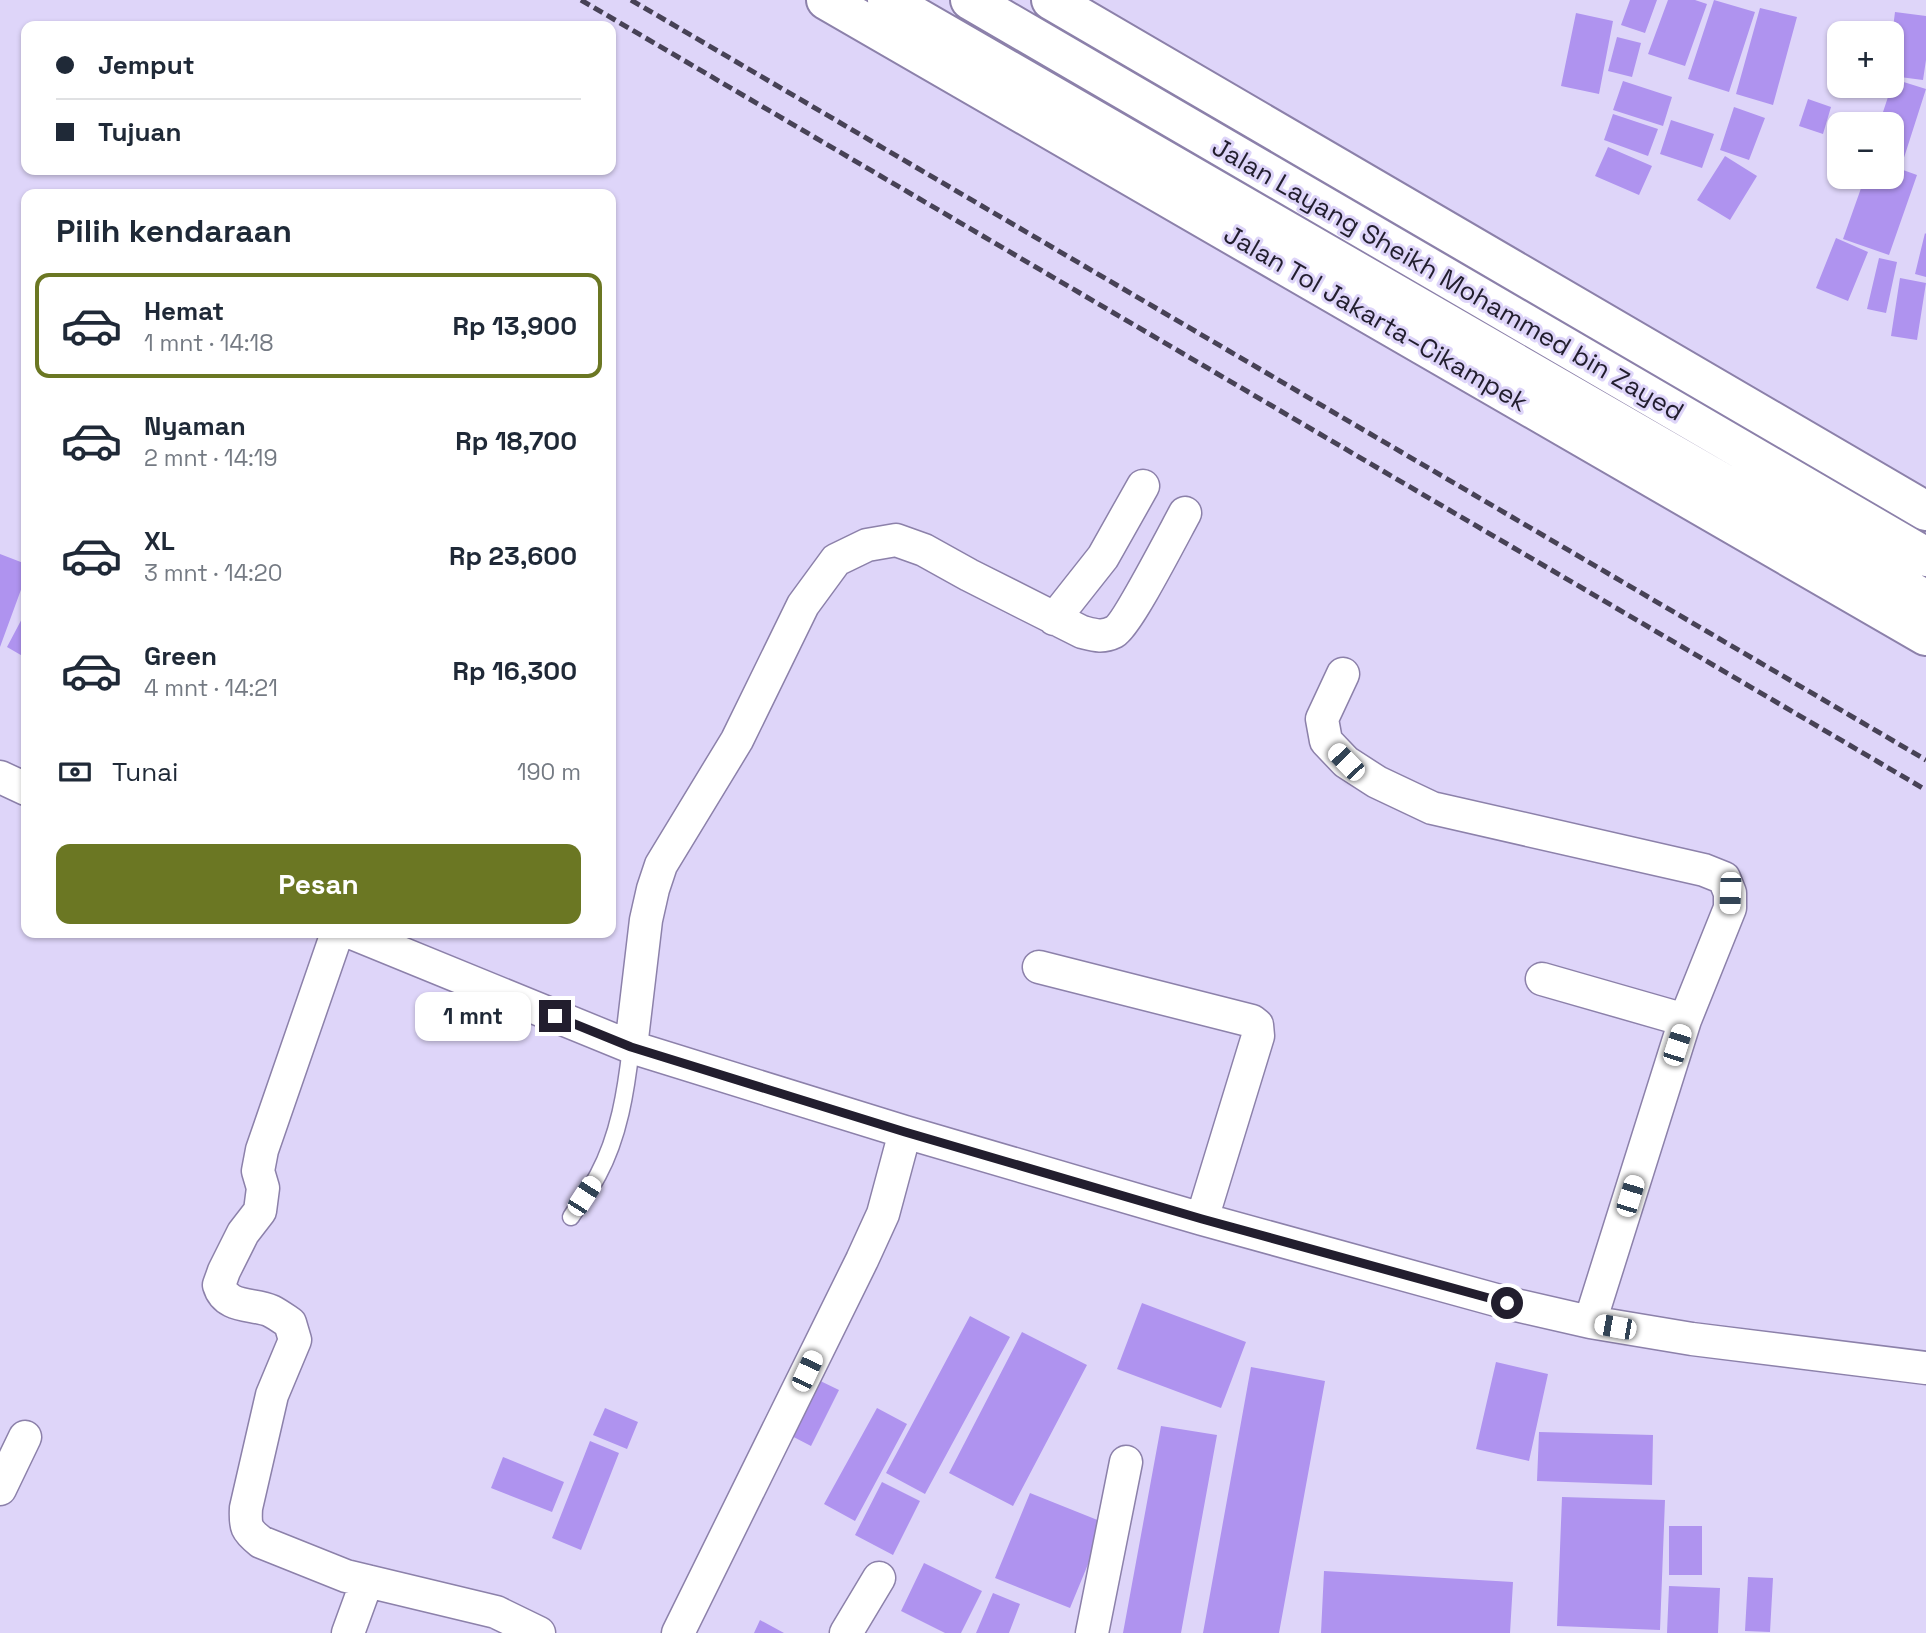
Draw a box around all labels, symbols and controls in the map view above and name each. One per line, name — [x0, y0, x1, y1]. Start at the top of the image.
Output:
map controls — [1827, 21, 1904, 189]
button: + — [1827, 21, 1904, 98]
text: Jemput — [98, 48, 195, 82]
button: − — [1827, 112, 1904, 189]
text: Tujuan — [98, 115, 181, 149]
street label: Jalan Layang Sheikh Mohammed bin Zayed — [1206, 129, 1690, 429]
text: Pilih kendaraan — [56, 211, 292, 251]
street label: Jalan Tol Jakarta–Cikampek — [1218, 217, 1534, 419]
icon: car — [60, 294, 123, 357]
text: Hemat — [144, 294, 224, 328]
text: Rp 13,900 — [452, 309, 577, 343]
text: 1 mnt · 14:18 — [144, 328, 274, 358]
icon: car — [60, 409, 123, 472]
text: Nyaman — [144, 409, 246, 443]
text: Rp 18,700 — [455, 424, 577, 458]
text: 2 mnt · 14:19 — [144, 443, 278, 473]
icon: car — [60, 524, 123, 587]
text: XL — [144, 524, 175, 558]
text: Rp 23,600 — [449, 539, 577, 573]
text: 3 mnt · 14:20 — [144, 558, 282, 588]
icon: car — [60, 639, 123, 702]
text: Green — [144, 639, 217, 673]
text: Rp 16,300 — [452, 654, 577, 688]
text: 4 mnt · 14:21 — [144, 673, 278, 703]
car — [1324, 740, 1369, 784]
icon: cash — [56, 753, 94, 791]
text: Tunai — [112, 755, 178, 789]
text: 190 m — [517, 757, 581, 787]
button: Pesan — [56, 844, 581, 924]
car — [1719, 872, 1742, 914]
callout: 1 mnt — [415, 992, 530, 1040]
route end — [539, 1000, 571, 1032]
text: 1 mnt — [443, 1001, 503, 1031]
car — [1661, 1022, 1694, 1068]
car — [564, 1173, 605, 1219]
car — [1614, 1173, 1647, 1219]
route start — [1491, 1287, 1523, 1319]
car — [1593, 1313, 1638, 1341]
car — [789, 1348, 826, 1394]

